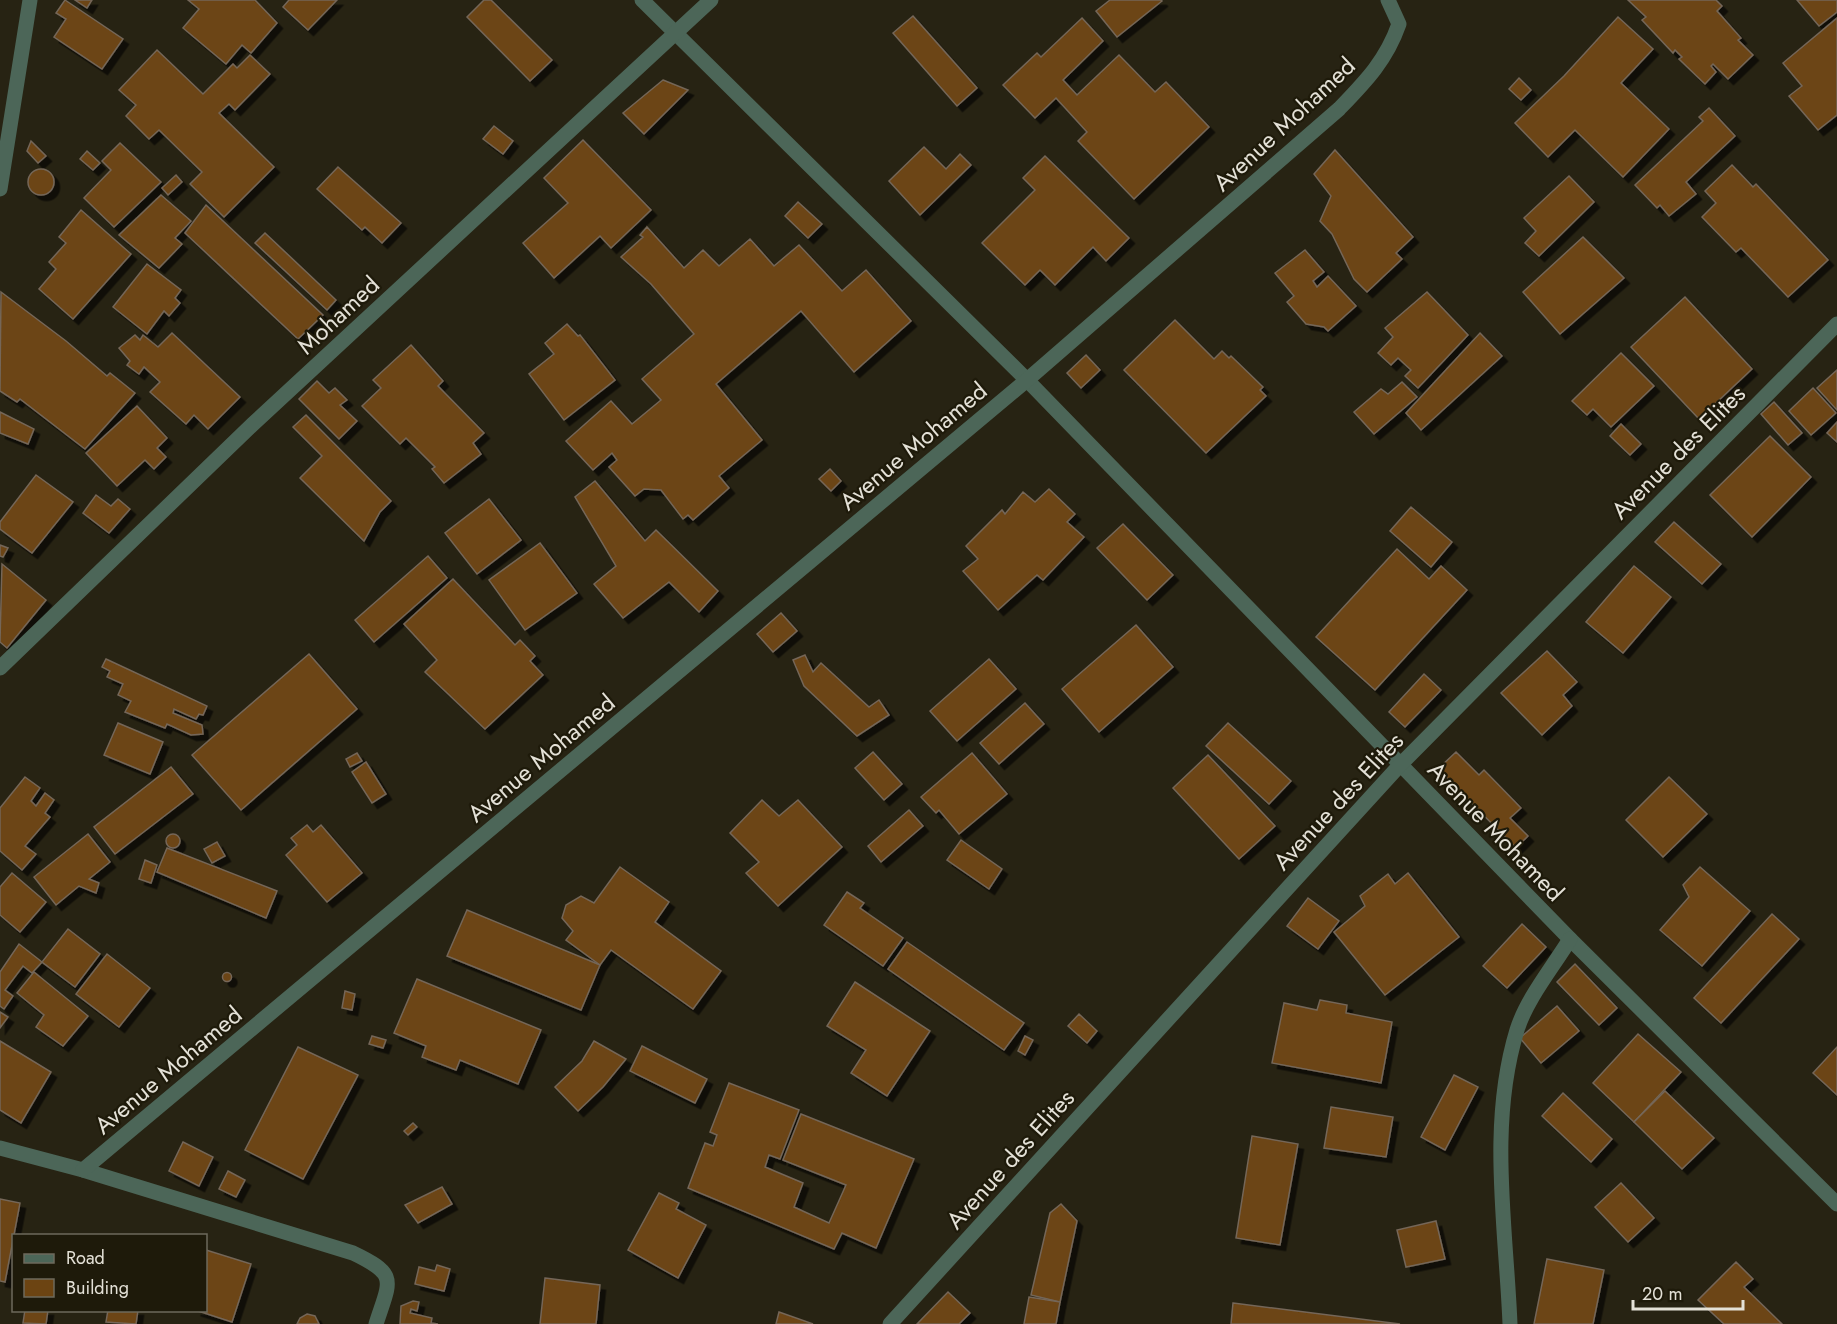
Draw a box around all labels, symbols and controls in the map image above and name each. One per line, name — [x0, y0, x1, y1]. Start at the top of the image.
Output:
street label: Avenue Mohamed — [1205, 49, 1363, 199]
street label: Mohamed — [289, 268, 387, 362]
street label: Avenue Mohamed — [831, 374, 995, 518]
street label: Avenue des Elites — [1603, 377, 1753, 527]
street label: Avenue Mohamed — [459, 686, 623, 830]
street label: Avenue des Elites — [1265, 724, 1411, 878]
street label: Avenue Mohamed — [1420, 753, 1572, 909]
street label: Avenue Mohamed — [86, 998, 250, 1142]
street label: Avenue des Elites — [938, 1081, 1082, 1237]
legend — [12, 1234, 207, 1312]
text: Road — [66, 1245, 105, 1271]
scale bar — [1633, 1273, 1742, 1311]
text: Building — [66, 1275, 129, 1301]
text: 20 m — [1642, 1281, 1682, 1307]

